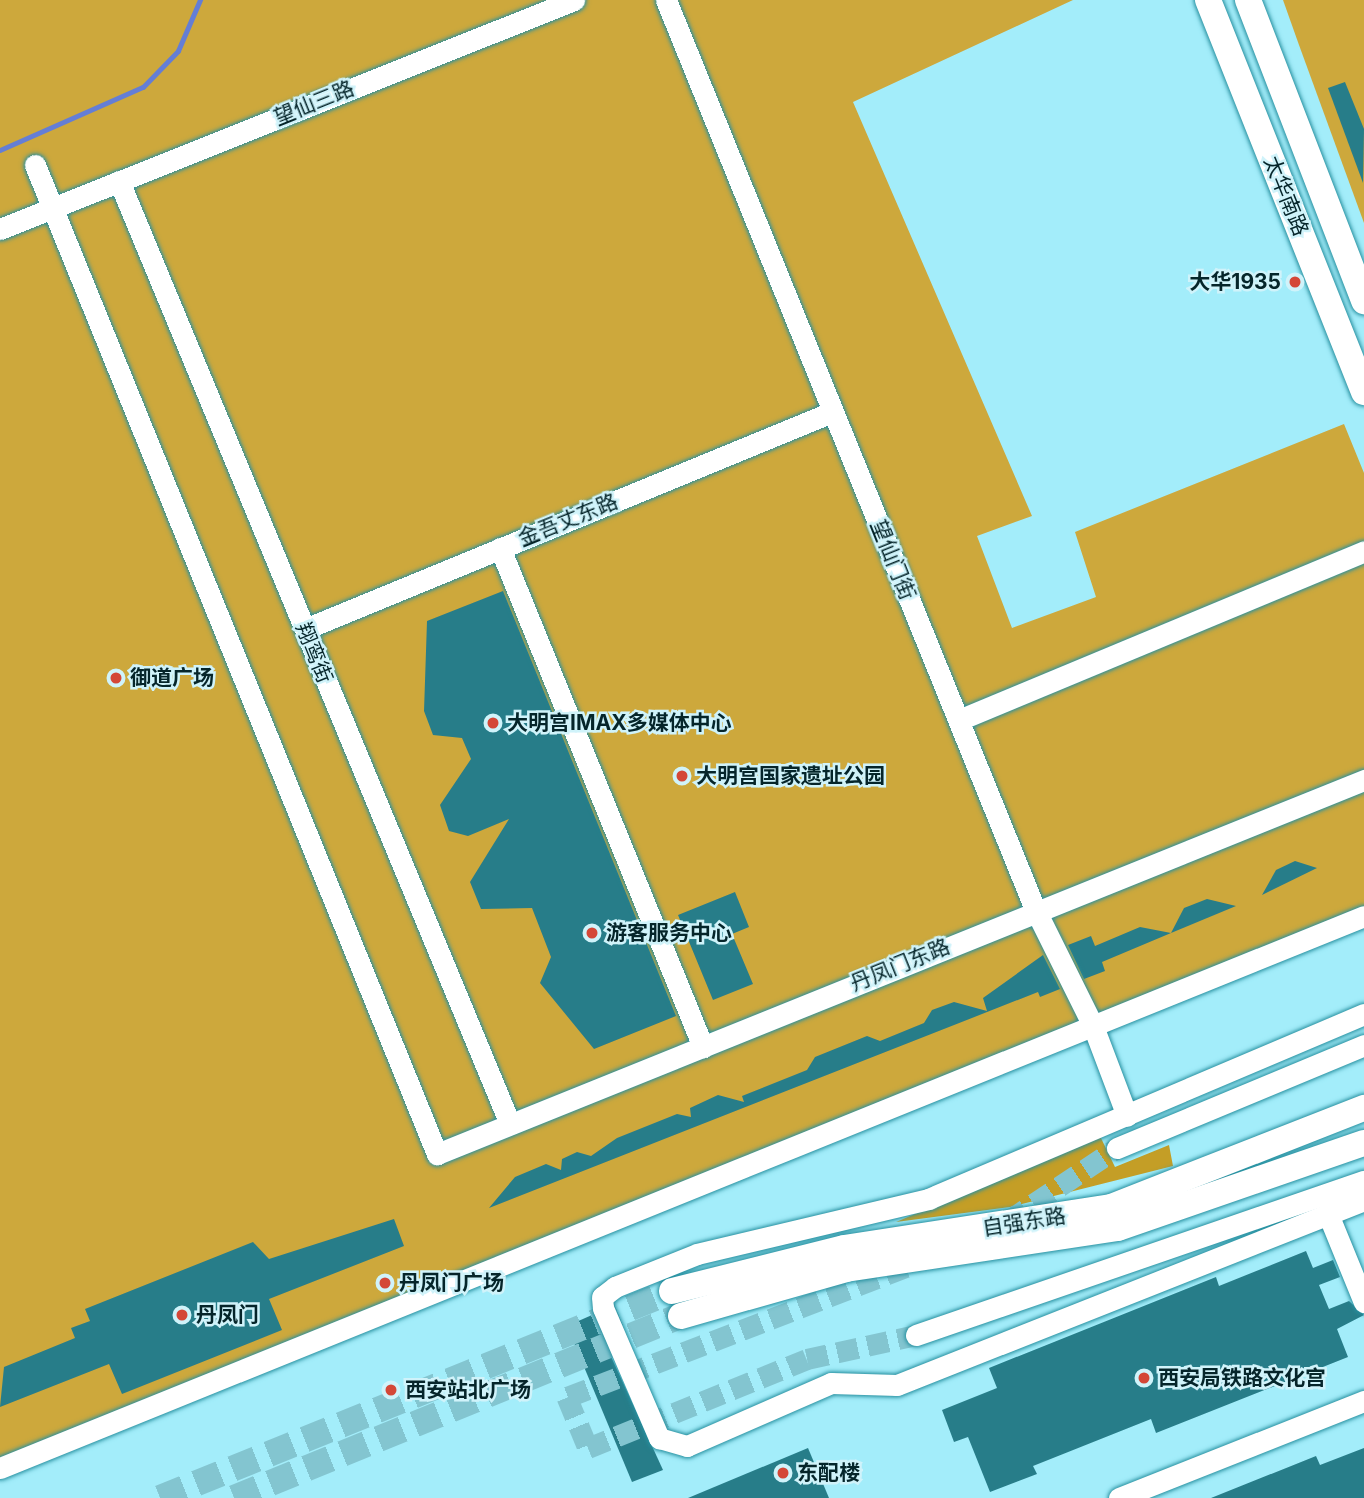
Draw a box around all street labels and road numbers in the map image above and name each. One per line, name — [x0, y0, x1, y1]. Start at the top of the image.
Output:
street label: 望仙三路 — [270, 76, 358, 130]
street label: 太华南路 — [1259, 152, 1313, 240]
street label: 金吾丈东路 — [515, 489, 621, 551]
street label: 望仙门街 — [866, 516, 920, 604]
street label: 翔鸾街 — [291, 619, 337, 687]
street label: 丹凤门东路 — [847, 934, 953, 996]
street label: 自强东路 — [981, 1203, 1067, 1241]

